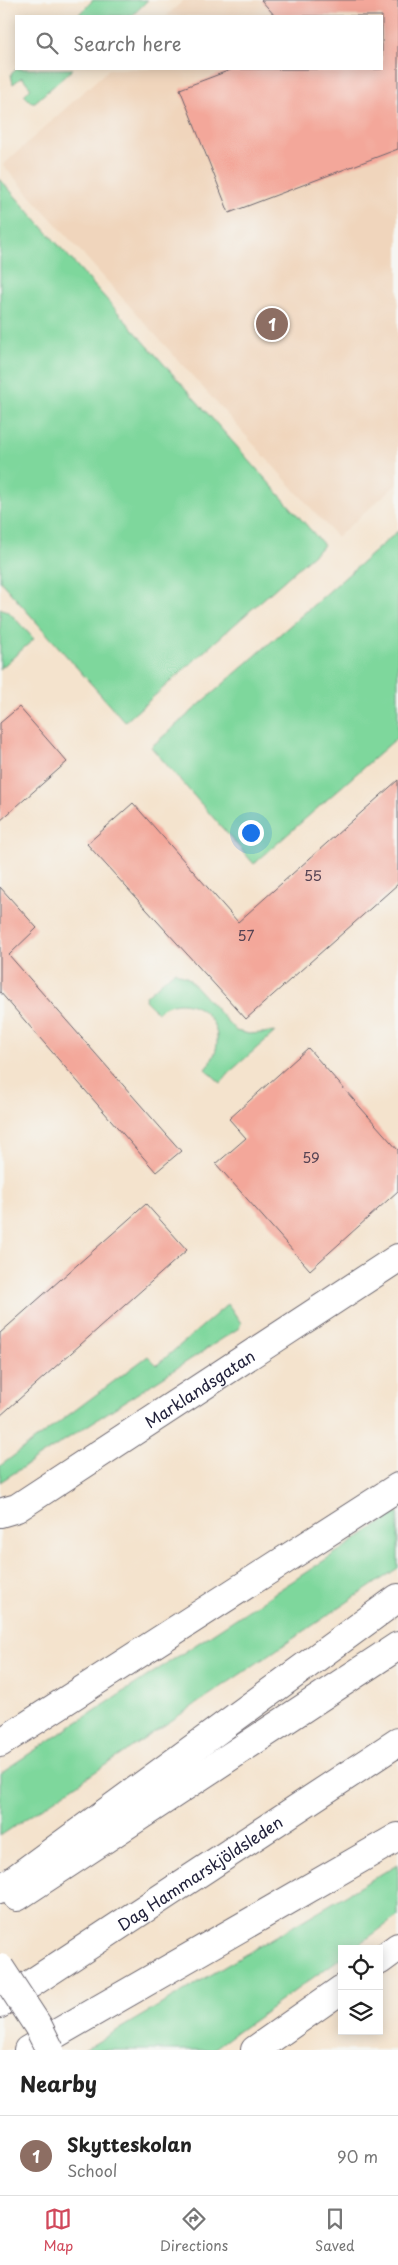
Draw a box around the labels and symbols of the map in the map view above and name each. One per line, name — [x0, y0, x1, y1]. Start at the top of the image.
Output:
pin: 1 — [256, 305, 288, 343]
your location — [238, 820, 264, 846]
house number: 55 — [304, 865, 322, 886]
house number: 57 — [238, 925, 254, 946]
house number: 59 — [302, 1147, 320, 1168]
street label: Marklandsgatan — [140, 1343, 259, 1433]
street label: Dag Hammarskjöldsleden — [112, 1809, 287, 1936]

